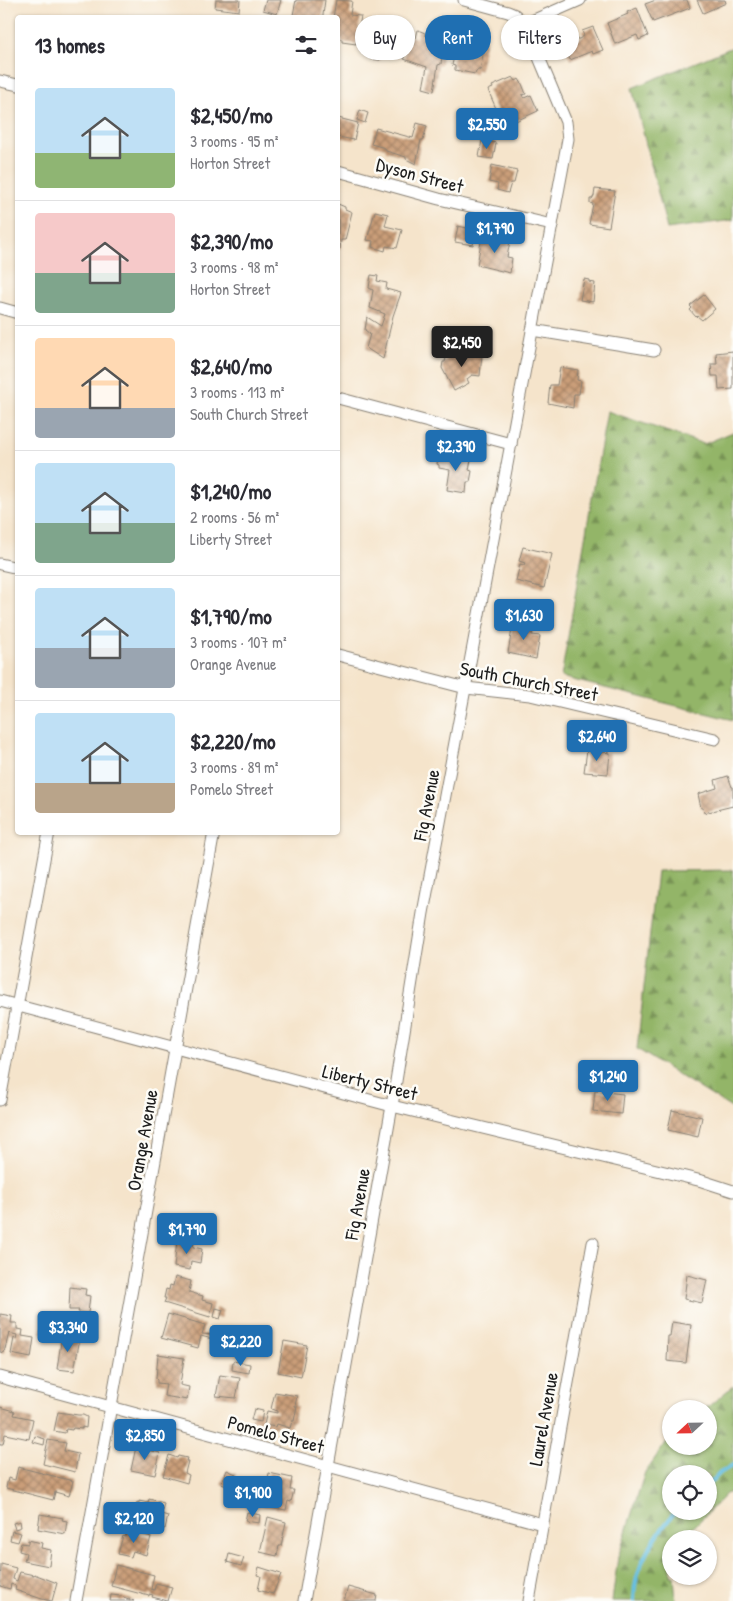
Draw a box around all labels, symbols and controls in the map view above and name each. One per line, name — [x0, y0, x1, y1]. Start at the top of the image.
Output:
chip: Buy — [355, 15, 415, 60]
chip: Rent — [425, 15, 491, 60]
chip: Filters — [501, 15, 579, 60]
text: 13 homes — [35, 31, 105, 60]
icon: filters — [292, 31, 320, 59]
text: $2,450/mo — [190, 101, 273, 130]
icon: home — [75, 108, 135, 168]
pin: $2,550 — [446, 108, 528, 150]
text: $2,550 — [467, 113, 507, 135]
text: 3 rooms · 95 m² — [190, 130, 278, 152]
street label: Dyson Street — [374, 151, 467, 199]
text: Horton Street — [190, 152, 270, 174]
pin: $1,790 — [454, 212, 536, 254]
text: $1,790 — [476, 217, 514, 239]
text: $2,390/mo — [190, 227, 273, 256]
icon: home — [75, 233, 135, 293]
text: 3 rooms · 98 m² — [190, 256, 279, 278]
text: Horton Street — [190, 278, 270, 300]
pin: $2,450 — [421, 326, 503, 368]
text: $2,450 — [443, 331, 481, 353]
text: $2,640/mo — [190, 352, 272, 381]
icon: home — [75, 358, 135, 418]
text: 3 rooms · 113 m² — [190, 381, 285, 403]
text: South Church Street — [190, 403, 308, 425]
pin: $2,390 — [415, 430, 497, 472]
text: $2,390 — [436, 435, 476, 457]
text: $1,240/mo — [190, 477, 271, 506]
icon: home — [75, 483, 135, 543]
text: 2 rooms · 56 m² — [190, 506, 279, 528]
text: Liberty Street — [190, 528, 272, 550]
pin: $1,630 — [483, 598, 565, 641]
text: $1,790/mo — [190, 602, 272, 631]
text: $1,630 — [505, 604, 543, 626]
icon: home — [75, 608, 135, 668]
text: 3 rooms · 107 m² — [190, 631, 287, 653]
text: Orange Avenue — [190, 653, 276, 675]
street label: South Church Street — [458, 655, 601, 707]
pin: $2,640 — [556, 720, 638, 762]
text: $2,640 — [578, 725, 616, 747]
text: $2,220/mo — [190, 727, 275, 756]
icon: home — [75, 733, 135, 793]
text: 3 rooms · 89 m² — [190, 756, 279, 778]
street label: Fig Avenue — [406, 767, 446, 844]
text: Pomelo Street — [190, 778, 273, 800]
street label: Liberty Street — [320, 1058, 421, 1106]
pin: $1,240 — [567, 1060, 649, 1102]
text: $1,240 — [589, 1065, 627, 1087]
street label: Orange Avenue — [120, 1087, 164, 1193]
street label: Fig Avenue — [338, 1166, 376, 1243]
pin: $1,790 — [146, 1212, 228, 1255]
text: $1,790 — [168, 1218, 206, 1240]
pin: $3,340 — [27, 1310, 109, 1353]
text: $3,340 — [49, 1316, 87, 1338]
pin: $2,220 — [200, 1324, 282, 1367]
text: $2,220 — [221, 1330, 261, 1352]
street label: Laurel Avenue — [522, 1370, 564, 1468]
north arrow — [662, 1400, 718, 1455]
map controls — [662, 1400, 717, 1585]
street label: Pomelo Street — [225, 1409, 327, 1459]
pin: $2,850 — [104, 1418, 186, 1461]
text: $2,850 — [125, 1424, 165, 1446]
button: locate — [662, 1465, 717, 1520]
pin: $1,900 — [212, 1476, 294, 1518]
text: $1,900 — [234, 1481, 272, 1503]
pin: $2,120 — [93, 1502, 175, 1544]
text: $2,120 — [114, 1507, 154, 1529]
button: layers — [662, 1530, 717, 1585]

